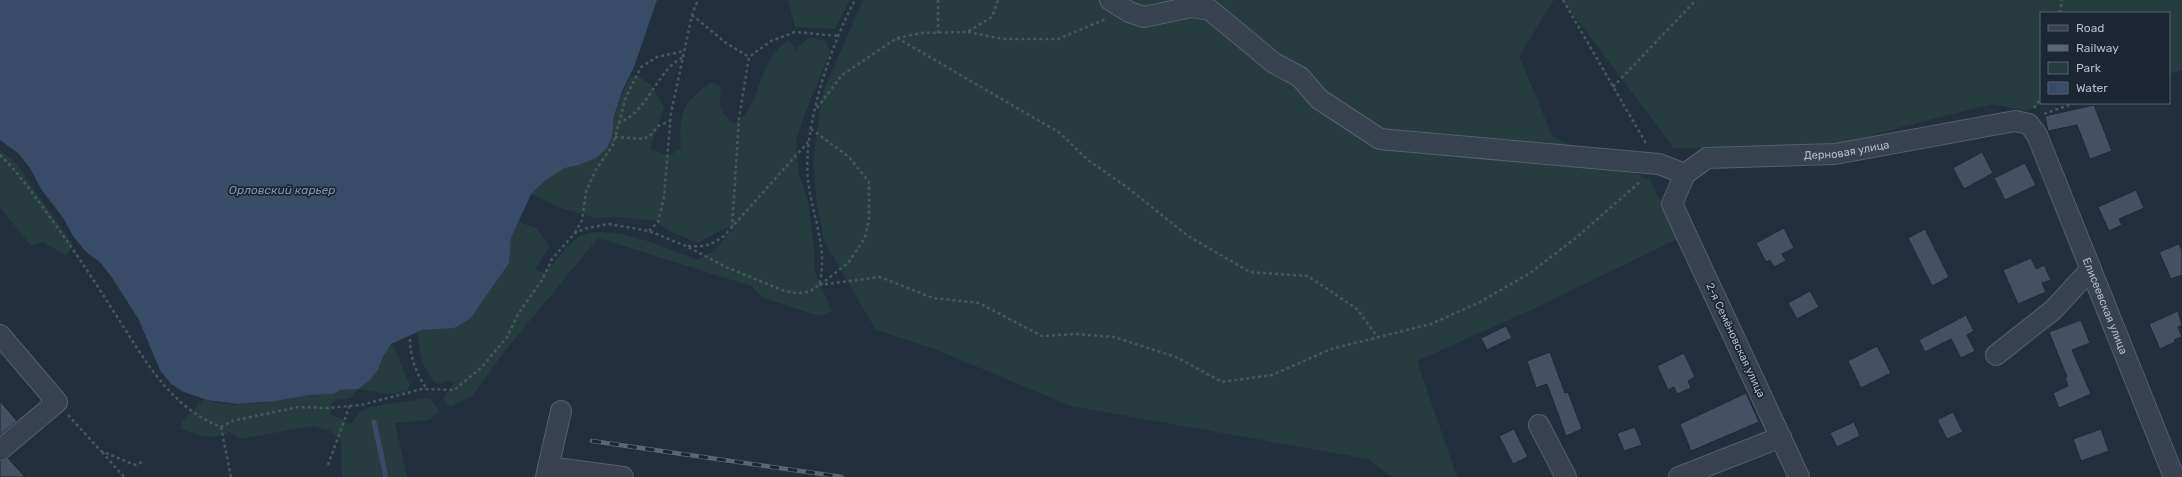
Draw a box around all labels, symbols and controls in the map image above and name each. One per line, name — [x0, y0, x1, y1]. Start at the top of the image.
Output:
legend — [2040, 12, 2170, 104]
text: Road — [2076, 21, 2104, 35]
text: Railway — [2076, 41, 2119, 55]
text: Park — [2076, 61, 2102, 75]
text: Water — [2076, 81, 2108, 95]
street label: Дерновая улица — [1804, 138, 1890, 162]
water label: Орловский карьер — [229, 183, 335, 197]
street label: Елисеевская улица — [2080, 256, 2130, 356]
street label: 2-я Семёновская улица — [1703, 281, 1768, 400]

